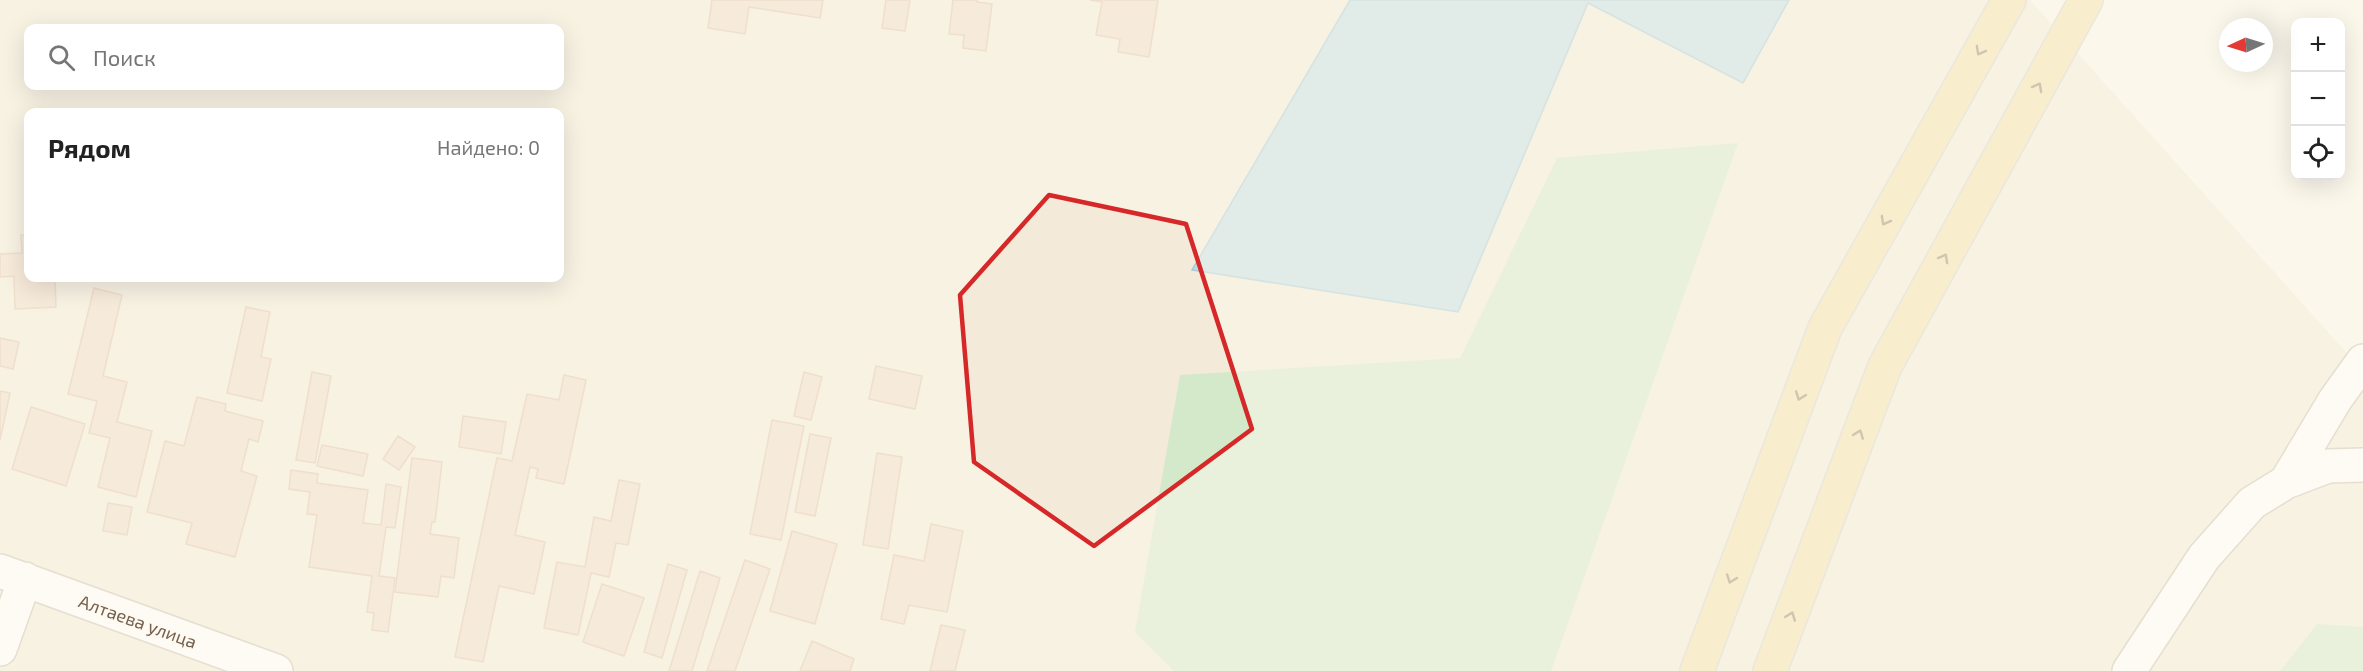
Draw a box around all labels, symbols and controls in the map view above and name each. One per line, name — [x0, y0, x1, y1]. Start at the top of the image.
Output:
north arrow — [2219, 18, 2273, 72]
map controls — [2291, 18, 2345, 180]
button: + — [2291, 18, 2345, 72]
search box — [24, 24, 564, 90]
icon: search — [45, 41, 78, 74]
text: Поиск — [93, 44, 156, 70]
one-way arrow — [1976, 45, 1987, 55]
button: − — [2291, 72, 2345, 126]
one-way arrow — [2031, 83, 2042, 94]
button: locate — [2291, 126, 2345, 180]
text: Рядом — [48, 132, 131, 163]
text: Найдено: 0 — [437, 135, 540, 159]
one-way arrow — [1881, 215, 1892, 225]
one-way arrow — [1937, 254, 1948, 265]
one-way arrow — [1794, 390, 1807, 401]
one-way arrow — [1852, 429, 1865, 439]
one-way arrow — [1726, 573, 1739, 584]
street label: Алтаева улица — [76, 589, 200, 653]
one-way arrow — [1784, 611, 1796, 622]

